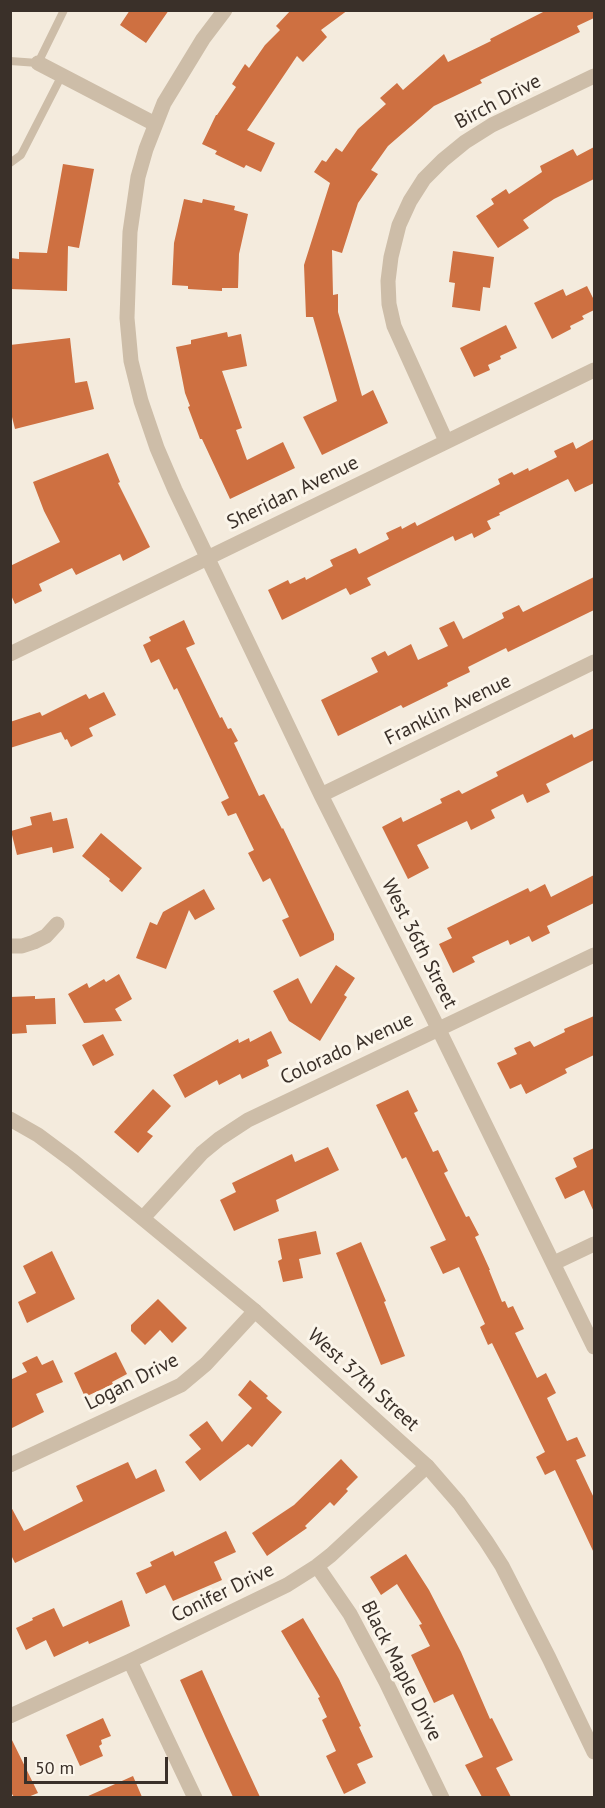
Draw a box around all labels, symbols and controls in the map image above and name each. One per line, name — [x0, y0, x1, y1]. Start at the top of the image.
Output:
street label: Birch Drive — [451, 69, 545, 135]
street label: Sheridan Avenue — [223, 451, 363, 535]
street label: Franklin Avenue — [381, 669, 515, 751]
street label: West 36th Street — [376, 875, 462, 1013]
street label: Colorado Avenue — [277, 1008, 417, 1090]
street label: West 37th Street — [302, 1324, 424, 1436]
street label: Logan Drive — [81, 1348, 183, 1416]
street label: Conifer Drive — [168, 1558, 278, 1628]
street label: Black Maple Drive — [355, 1597, 447, 1745]
scale bar — [27, 1745, 171, 1783]
text: 50 m — [35, 1756, 74, 1779]

